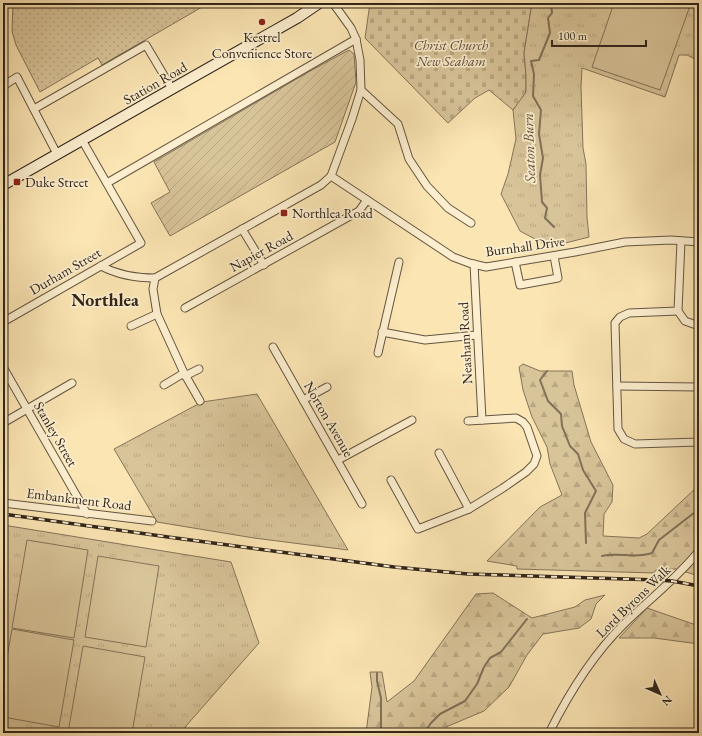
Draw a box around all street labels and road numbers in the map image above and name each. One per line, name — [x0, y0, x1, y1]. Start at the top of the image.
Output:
street label: Station Road — [120, 57, 191, 108]
street label: Napier Road — [226, 226, 297, 276]
street label: Burnhall Drive — [484, 231, 566, 260]
street label: Durham Street — [26, 243, 105, 299]
street label: Neasham Road — [454, 300, 476, 385]
street label: Norton Avenue — [300, 378, 358, 461]
street label: Stanley Street — [30, 398, 82, 470]
street label: Embankment Road — [26, 484, 133, 514]
street label: Lord Byrons Walk — [592, 560, 675, 641]

